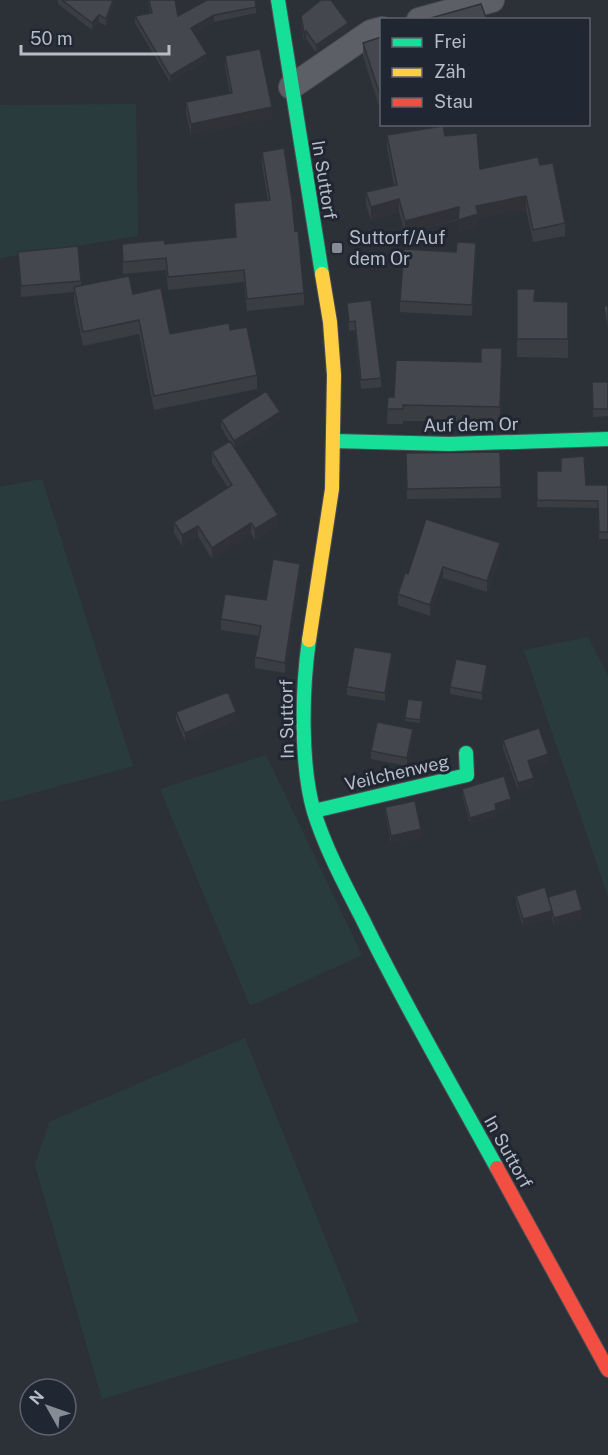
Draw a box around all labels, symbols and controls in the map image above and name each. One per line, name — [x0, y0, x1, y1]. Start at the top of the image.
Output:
scale bar — [21, 18, 170, 56]
legend — [380, 18, 590, 126]
text: 50 m — [30, 28, 73, 49]
text: Frei — [434, 31, 466, 52]
text: Zäh — [434, 61, 466, 82]
text: Stau — [434, 91, 473, 112]
street label: In Suttorf — [308, 139, 341, 221]
place label: Suttorf/Auf dem Or — [349, 227, 445, 269]
marker: Suttorf/Auf dem Or — [330, 241, 344, 255]
street label: Auf dem Or — [423, 413, 519, 436]
street label: In Suttorf — [275, 679, 298, 759]
street label: Veilchenweg — [343, 750, 451, 795]
street label: In Suttorf — [480, 1112, 537, 1192]
north arrow — [18, 1377, 78, 1437]
text: N — [26, 1387, 48, 1409]

